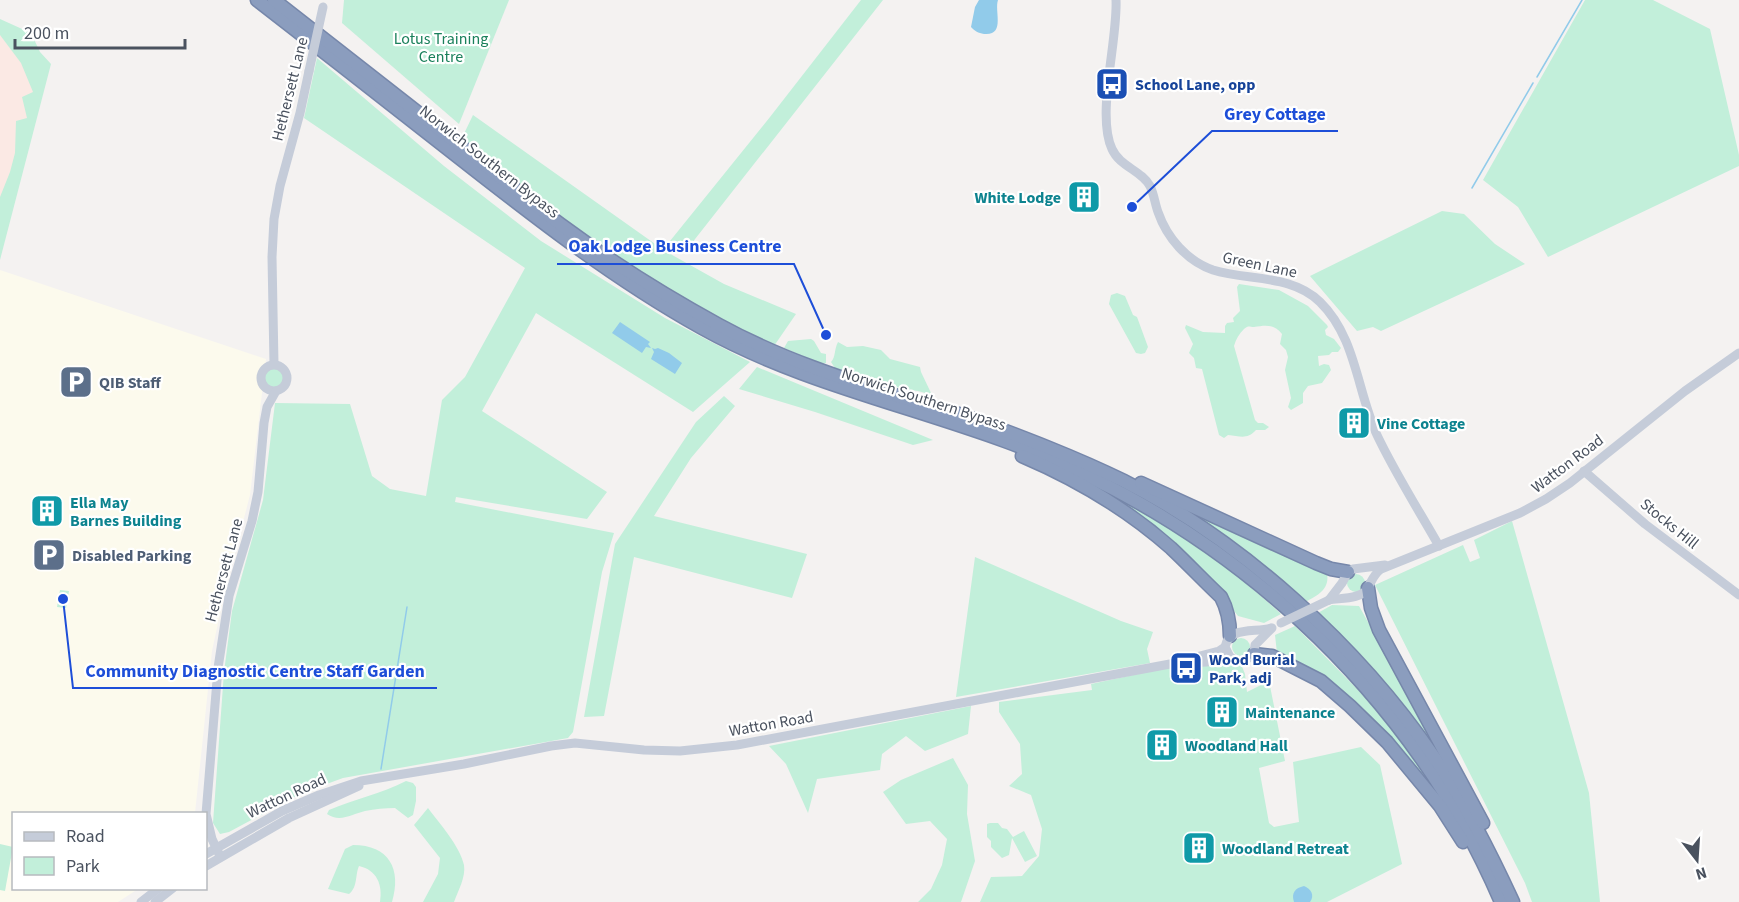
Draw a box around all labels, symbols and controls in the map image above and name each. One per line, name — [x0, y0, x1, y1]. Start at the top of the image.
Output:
scale bar — [15, 12, 184, 50]
text: 200 m — [24, 21, 69, 46]
park label: Lotus Training Centre — [394, 28, 488, 68]
street label: Hethersett Lane — [266, 35, 314, 144]
bus stop icon: School Lane, opp — [1094, 66, 1130, 102]
place label: School Lane, opp — [1135, 74, 1255, 96]
callout: Grey Cottage — [1212, 95, 1338, 131]
street label: Norwich Southern Bypass — [415, 100, 564, 224]
text: Grey Cottage — [1224, 102, 1326, 127]
building icon: White Lodge — [1066, 179, 1102, 215]
place label: White Lodge — [974, 187, 1061, 209]
callout: Oak Lodge Business Centre — [557, 228, 794, 264]
text: Oak Lodge Business Centre — [568, 234, 782, 259]
street label: Green Lane — [1221, 246, 1299, 284]
street label: Norwich Southern Bypass — [839, 362, 1009, 436]
parking icon: QIB Staff — [58, 364, 94, 400]
place label: QIB Staff — [99, 372, 162, 394]
building icon: Vine Cottage — [1336, 405, 1372, 441]
place label: Vine Cottage — [1376, 413, 1465, 435]
street label: Watton Road — [1527, 429, 1608, 498]
place label: Ella May Barnes Building — [70, 492, 182, 532]
building icon: Ella May Barnes Building — [29, 493, 65, 529]
street label: Stocks Hill — [1635, 493, 1703, 554]
street label: Hethersett Lane — [200, 516, 248, 625]
parking icon: Disabled Parking — [31, 537, 67, 573]
place label: Disabled Parking — [72, 545, 192, 567]
place label: Wood Burial Park, adj — [1209, 649, 1295, 689]
bus stop icon: Wood Burial Park, adj — [1168, 650, 1204, 686]
callout: Community Diagnostic Centre Staff Garden — [73, 652, 437, 688]
text: Community Diagnostic Centre Staff Garden — [85, 659, 425, 684]
building icon: Maintenance — [1204, 694, 1240, 730]
place label: Maintenance — [1245, 702, 1335, 724]
street label: Watton Road — [727, 706, 815, 742]
building icon: Woodland Hall — [1144, 727, 1180, 763]
place label: Woodland Hall — [1185, 735, 1288, 757]
street label: Watton Road — [243, 768, 330, 824]
legend — [12, 812, 207, 890]
text: Road — [66, 824, 105, 849]
building icon: Woodland Retreat — [1181, 830, 1217, 866]
north arrow — [1667, 830, 1727, 890]
place label: Woodland Retreat — [1222, 838, 1349, 860]
text: Park — [66, 854, 100, 879]
text: N — [1693, 861, 1709, 885]

